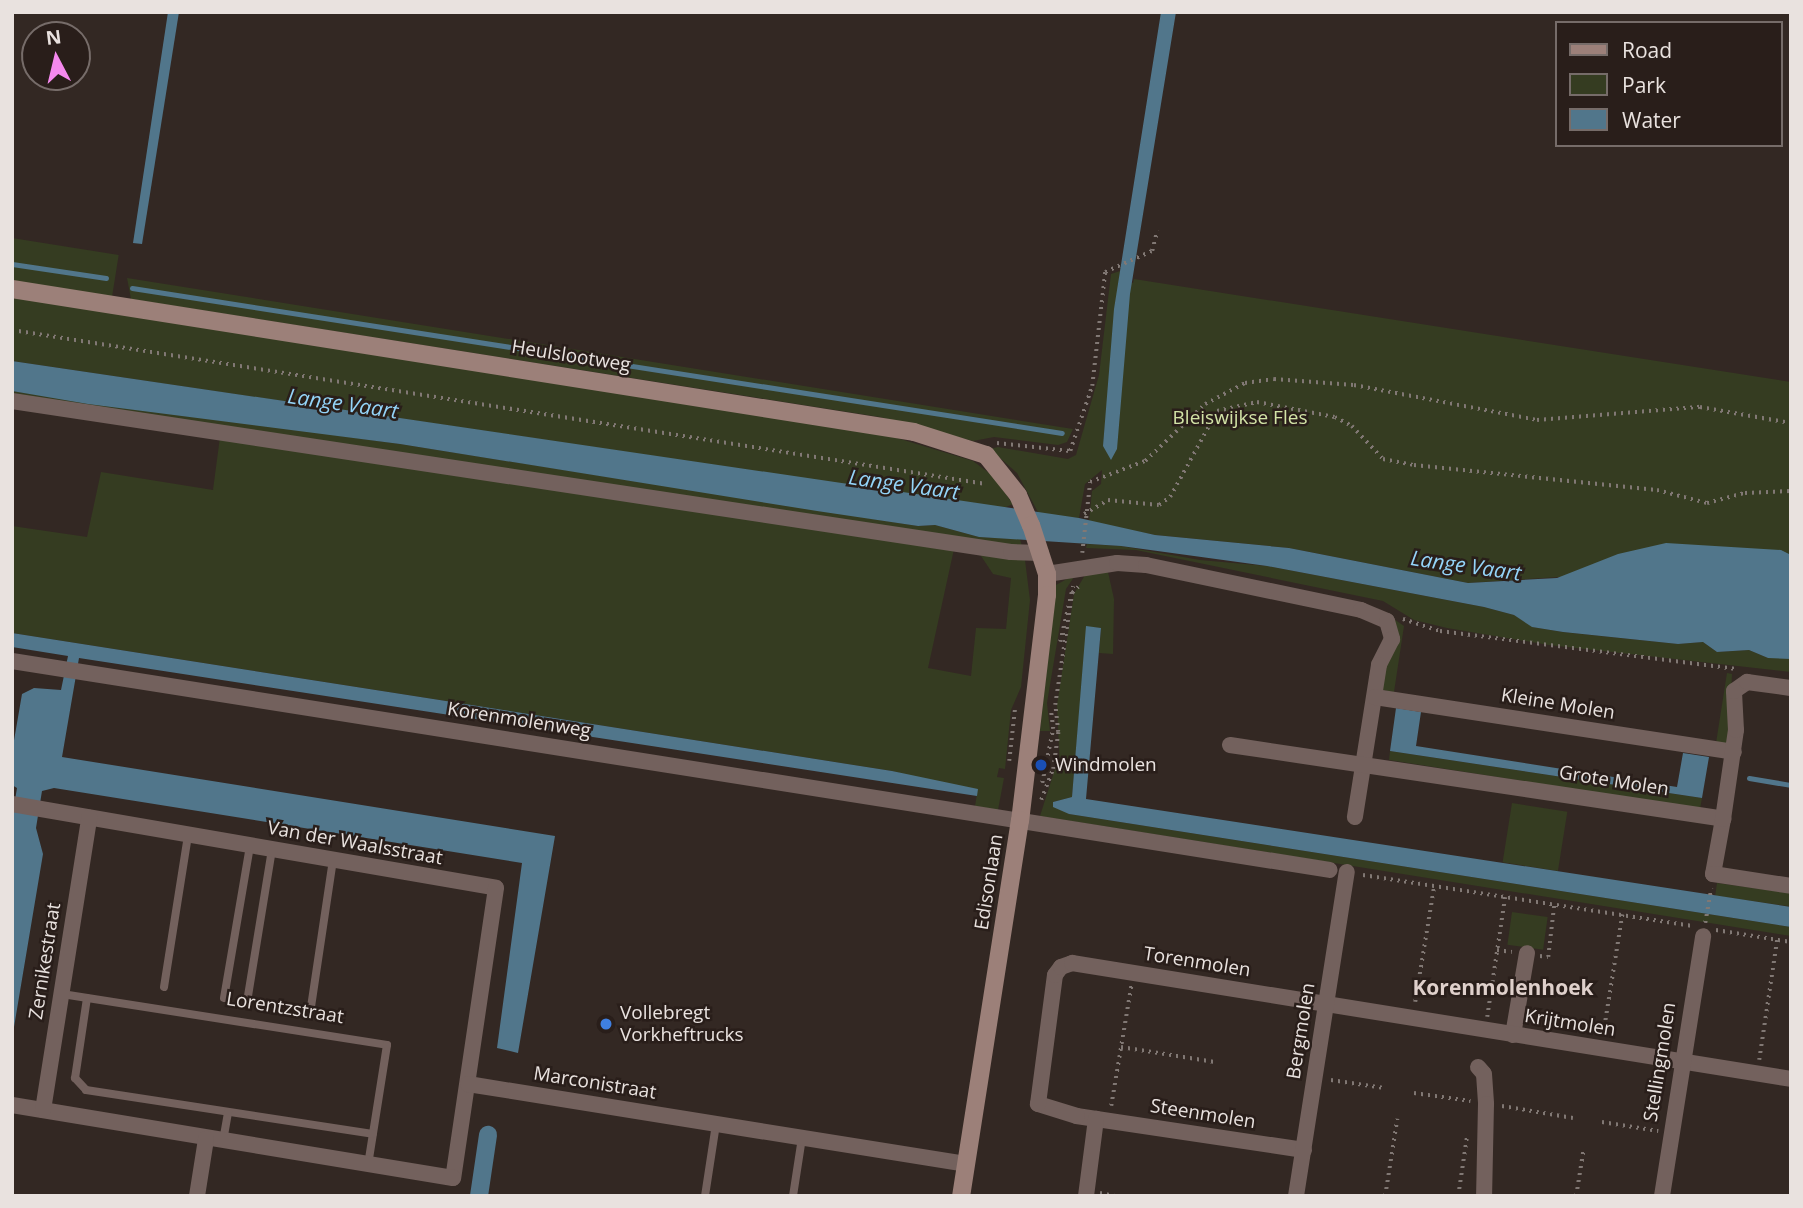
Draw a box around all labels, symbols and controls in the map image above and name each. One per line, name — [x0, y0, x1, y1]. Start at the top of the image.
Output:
north arrow — [21, 21, 91, 91]
legend — [1554, 21, 1782, 147]
text: N — [44, 23, 63, 51]
text: Road — [1622, 36, 1672, 64]
text: Park — [1622, 71, 1666, 99]
text: Water — [1622, 106, 1681, 134]
street label: Heulslootweg — [510, 335, 632, 377]
water label: Lange Vaart — [286, 383, 400, 423]
park label: Bleiswijkse Fles — [1173, 407, 1307, 429]
water label: Lange Vaart — [847, 464, 961, 504]
water label: Lange Vaart — [1409, 545, 1523, 585]
street label: Kleine Molen — [1500, 684, 1616, 724]
street label: Korenmolenweg — [446, 697, 592, 743]
place label: Windmolen — [1055, 754, 1157, 776]
marker: Windmolen — [1033, 757, 1049, 773]
street label: Grote Molen — [1557, 761, 1671, 801]
street label: Van der Waalsstraat — [266, 816, 444, 870]
street label: Edisonlaan — [970, 832, 1008, 932]
street label: Zernikestraat — [25, 901, 65, 1021]
street label: Torenmolen — [1142, 942, 1252, 982]
district label: Korenmolenhoek — [1412, 974, 1594, 1000]
street label: Bergmolen — [1282, 981, 1320, 1081]
street label: Lorentzstraat — [225, 987, 345, 1029]
street label: Stellingmolen — [1639, 1001, 1681, 1123]
place label: Vollebregt Vorkheftrucks — [620, 1002, 744, 1046]
street label: Krijtmolen — [1523, 1005, 1617, 1041]
marker: Vollebregt Vorkheftrucks — [598, 1016, 614, 1032]
street label: Marconistraat — [532, 1062, 658, 1104]
street label: Steenmolen — [1149, 1094, 1257, 1134]

